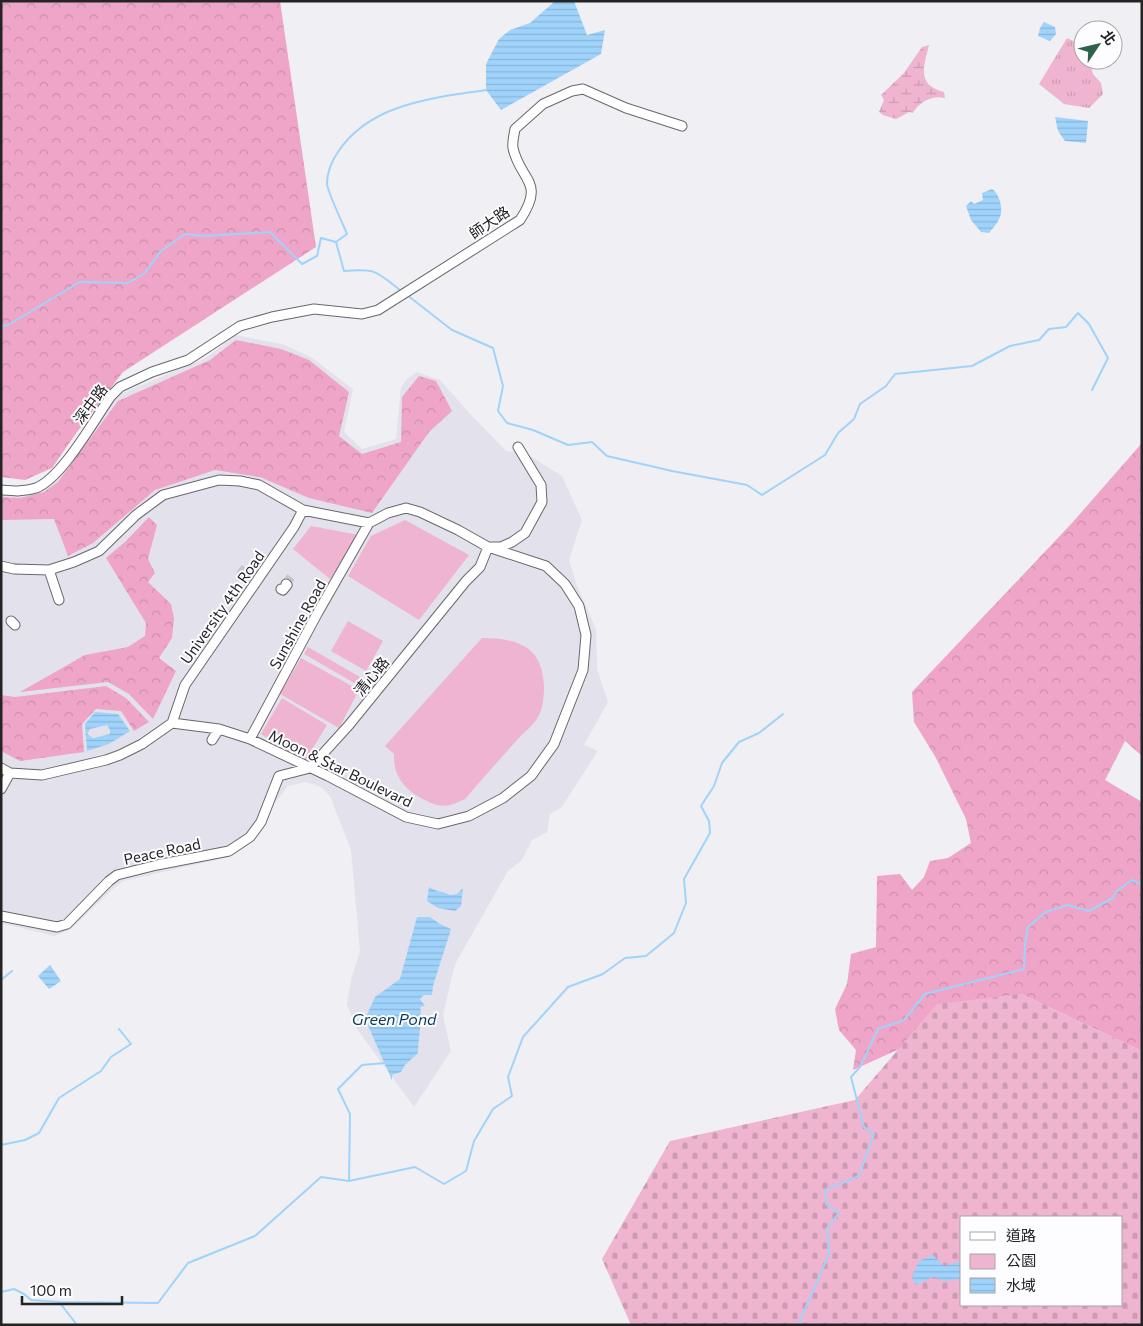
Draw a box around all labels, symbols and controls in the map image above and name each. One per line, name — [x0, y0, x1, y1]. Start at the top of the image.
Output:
north arrow — [1073, 20, 1123, 70]
text: 北 — [1098, 27, 1120, 48]
street label: 師大路 — [465, 202, 513, 242]
street label: 深中路 — [69, 381, 111, 427]
street label: University 4th Road — [176, 547, 268, 667]
street label: Sunshine Road — [265, 576, 329, 672]
street label: 清心路 — [350, 653, 392, 699]
street label: Moon & Star Boulevard — [266, 725, 416, 811]
street label: Peace Road — [122, 834, 202, 868]
water label: Green Pond — [352, 1009, 437, 1028]
legend — [960, 1216, 1123, 1306]
text: 道路 — [1006, 1226, 1036, 1244]
text: 公園 — [1006, 1251, 1036, 1269]
scale bar — [22, 1274, 122, 1306]
text: 水域 — [1006, 1276, 1036, 1294]
text: 100 m — [30, 1281, 72, 1299]

